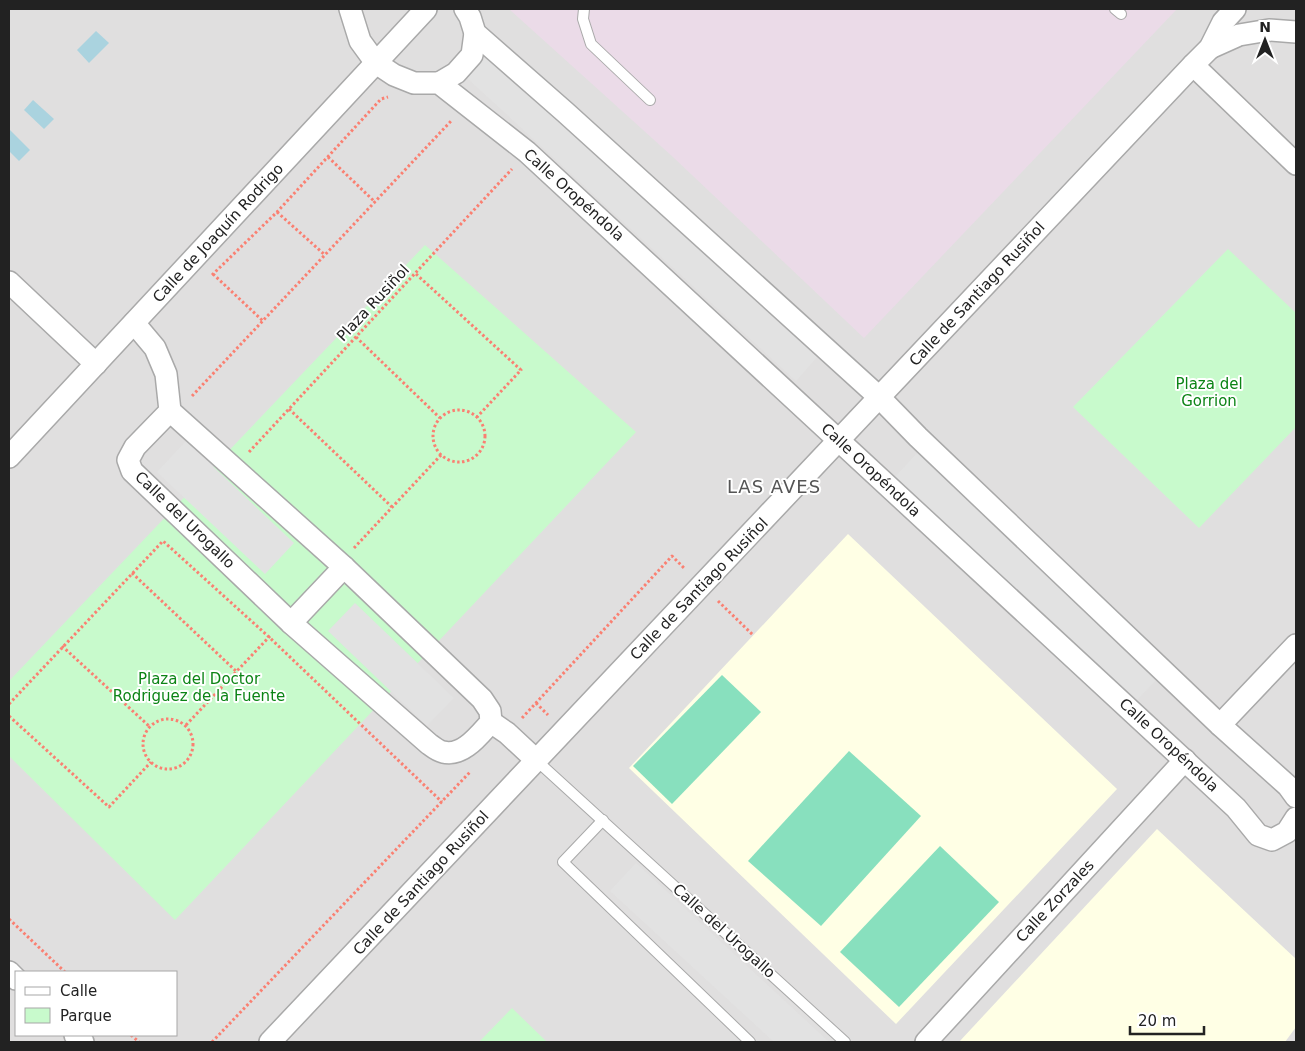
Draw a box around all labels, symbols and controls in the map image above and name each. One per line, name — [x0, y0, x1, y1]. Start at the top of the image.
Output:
north arrow — [1240, 15, 1290, 65]
text: N — [1259, 19, 1271, 35]
street label: Calle Oropéndola — [520, 145, 628, 245]
street label: Calle de Joaquín Rodrigo — [149, 160, 287, 306]
street label: Calle de Santiago Rusiñol — [905, 218, 1049, 370]
street label: Plaza Rusiñol — [333, 261, 413, 345]
park label: Plaza del Gorrion — [1175, 375, 1243, 410]
street label: Calle Oropéndola — [818, 419, 924, 521]
street label: Calle del Urogallo — [131, 468, 239, 572]
district label: LAS AVES — [727, 476, 821, 497]
street label: Calle de Santiago Rusiñol — [626, 514, 772, 664]
park label: Plaza del Doctor Rodriguez de la Fuente — [113, 670, 285, 705]
street label: Calle Oropéndola — [1116, 694, 1222, 796]
street label: Calle de Santiago Rusiñol — [349, 807, 493, 959]
street label: Calle Zorzales — [1012, 856, 1098, 946]
street label: Calle del Urogallo — [669, 880, 779, 982]
legend — [15, 971, 178, 1036]
text: Calle — [60, 982, 97, 1000]
scale bar — [1130, 1004, 1204, 1036]
text: Parque — [60, 1007, 112, 1025]
text: 20 m — [1138, 1012, 1176, 1030]

